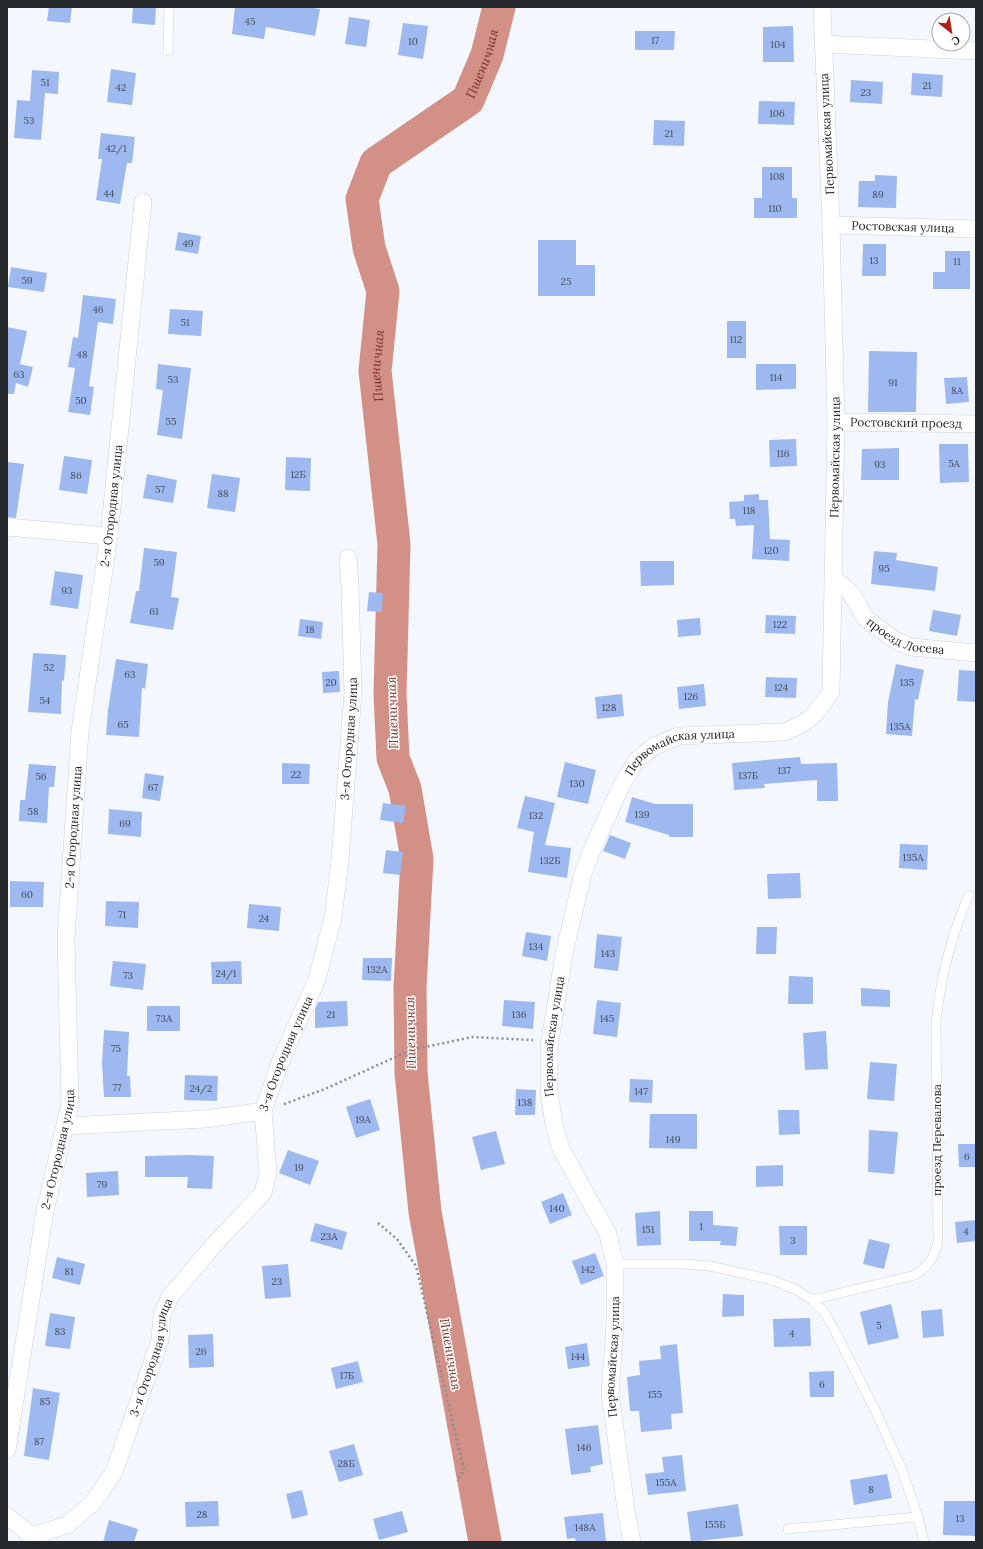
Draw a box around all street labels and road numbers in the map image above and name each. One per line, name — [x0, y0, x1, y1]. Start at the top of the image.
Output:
street label: Первомайская улица — [816, 73, 837, 195]
street label: Ростовская улица — [851, 218, 955, 235]
street label: Первомайская улица — [826, 396, 843, 518]
street label: Ростовский проезд — [850, 414, 962, 431]
street label: 2-я Огородная улица — [97, 444, 125, 568]
street label: проезд Лосева — [864, 614, 945, 657]
street label: 3-я Огородная улица — [337, 677, 360, 801]
street label: Первомайская улица — [621, 726, 735, 778]
street label: 2-я Огородная улица — [61, 765, 85, 889]
street label: Первомайская улица — [541, 975, 567, 1098]
street label: 3-я Огородная улица — [256, 993, 316, 1113]
street label: проезд Перевалова — [929, 1084, 944, 1196]
street label: 2-я Огородная улица — [38, 1089, 77, 1211]
street label: 3-я Огородная улица — [126, 1296, 176, 1418]
street label: Первомайская улица — [602, 1296, 622, 1418]

